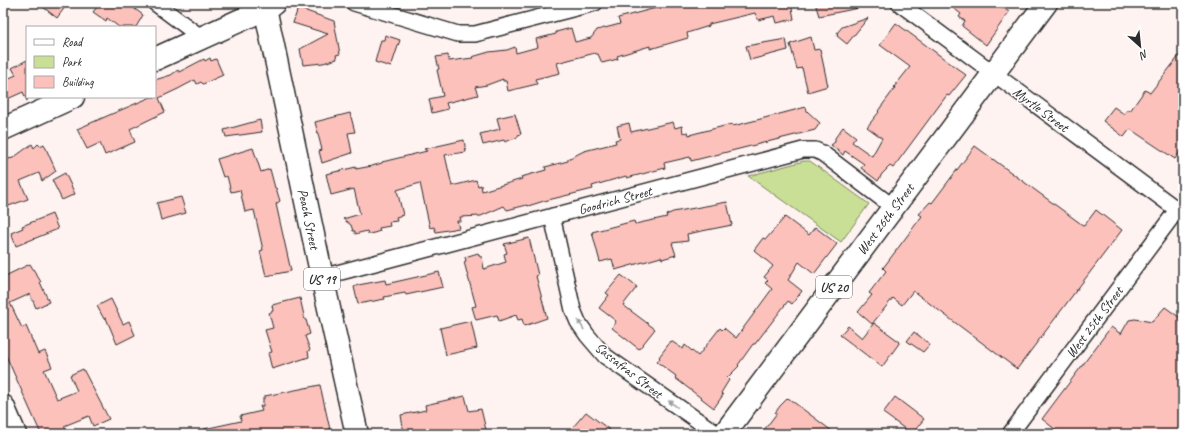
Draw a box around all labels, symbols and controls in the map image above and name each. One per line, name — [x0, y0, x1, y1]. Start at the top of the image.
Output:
legend — [26, 26, 156, 98]
north arrow — [1120, 26, 1160, 66]
text: Road — [62, 34, 84, 50]
text: N — [1136, 47, 1151, 64]
text: Park — [62, 54, 83, 70]
text: Building — [62, 74, 94, 90]
street label: Myrtle Street — [1010, 83, 1073, 137]
street label: West 26th Street — [853, 179, 919, 258]
street label: Goodrich Street — [577, 182, 655, 218]
street label: Peach Street — [294, 187, 323, 252]
road number: US 19 — [304, 268, 340, 290]
road number: US 20 — [816, 276, 852, 298]
street label: West 25th Street — [1062, 282, 1128, 361]
one-way arrow — [577, 320, 585, 330]
street label: Sassafras Street — [591, 339, 667, 403]
one-way arrow — [667, 400, 678, 408]

